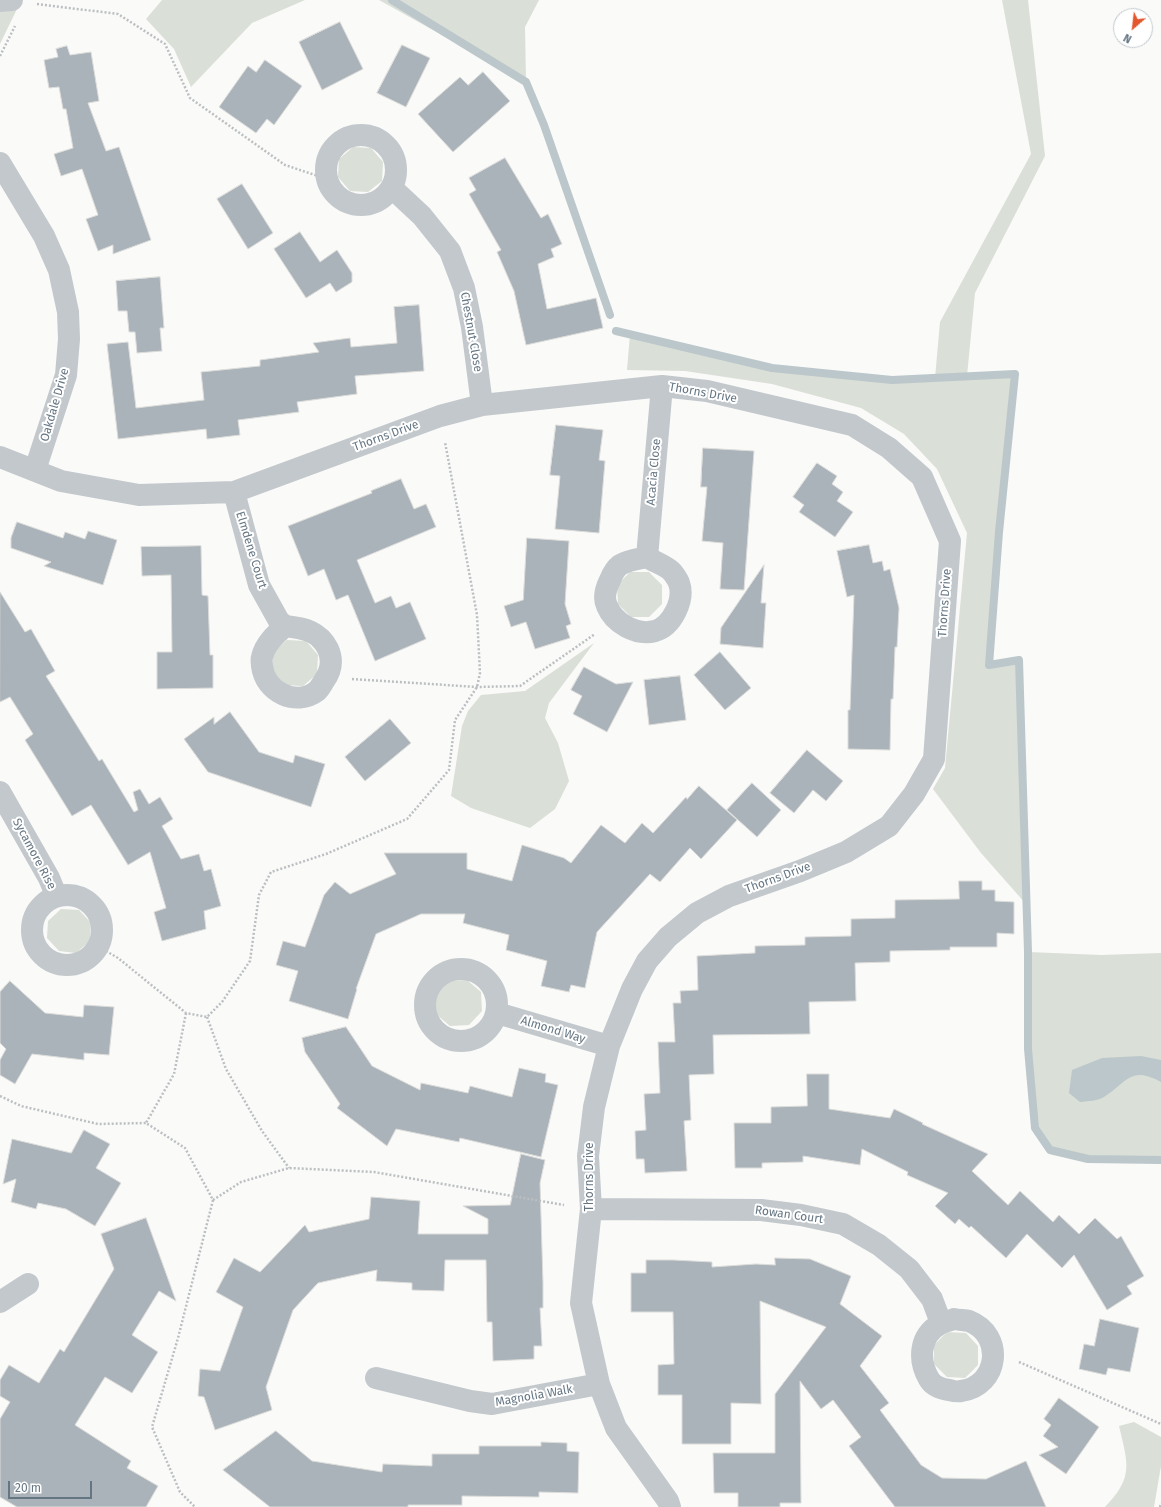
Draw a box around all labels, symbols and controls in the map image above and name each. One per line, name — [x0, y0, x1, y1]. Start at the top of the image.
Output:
north arrow — [1113, 8, 1153, 48]
text: N — [1121, 31, 1134, 46]
street label: Chestnut Close — [457, 291, 485, 373]
street label: Oakdale Drive — [38, 367, 72, 443]
street label: Thorns Drive — [668, 380, 738, 406]
street label: Thorns Drive — [351, 417, 421, 455]
street label: Acacia Close — [644, 438, 664, 506]
street label: Elmdene Court — [232, 510, 270, 590]
street label: Thorns Drive — [935, 568, 955, 638]
street label: Sycamore Rise — [9, 816, 59, 892]
street label: Thorns Drive — [743, 859, 813, 897]
street label: Almond Way — [519, 1013, 587, 1047]
street label: Thorns Drive — [583, 1143, 597, 1211]
street label: Rowan Court — [754, 1203, 824, 1227]
street label: Magnolia Walk — [494, 1382, 574, 1410]
scale bar — [10, 1473, 94, 1499]
text: 20 m — [15, 1481, 41, 1495]

